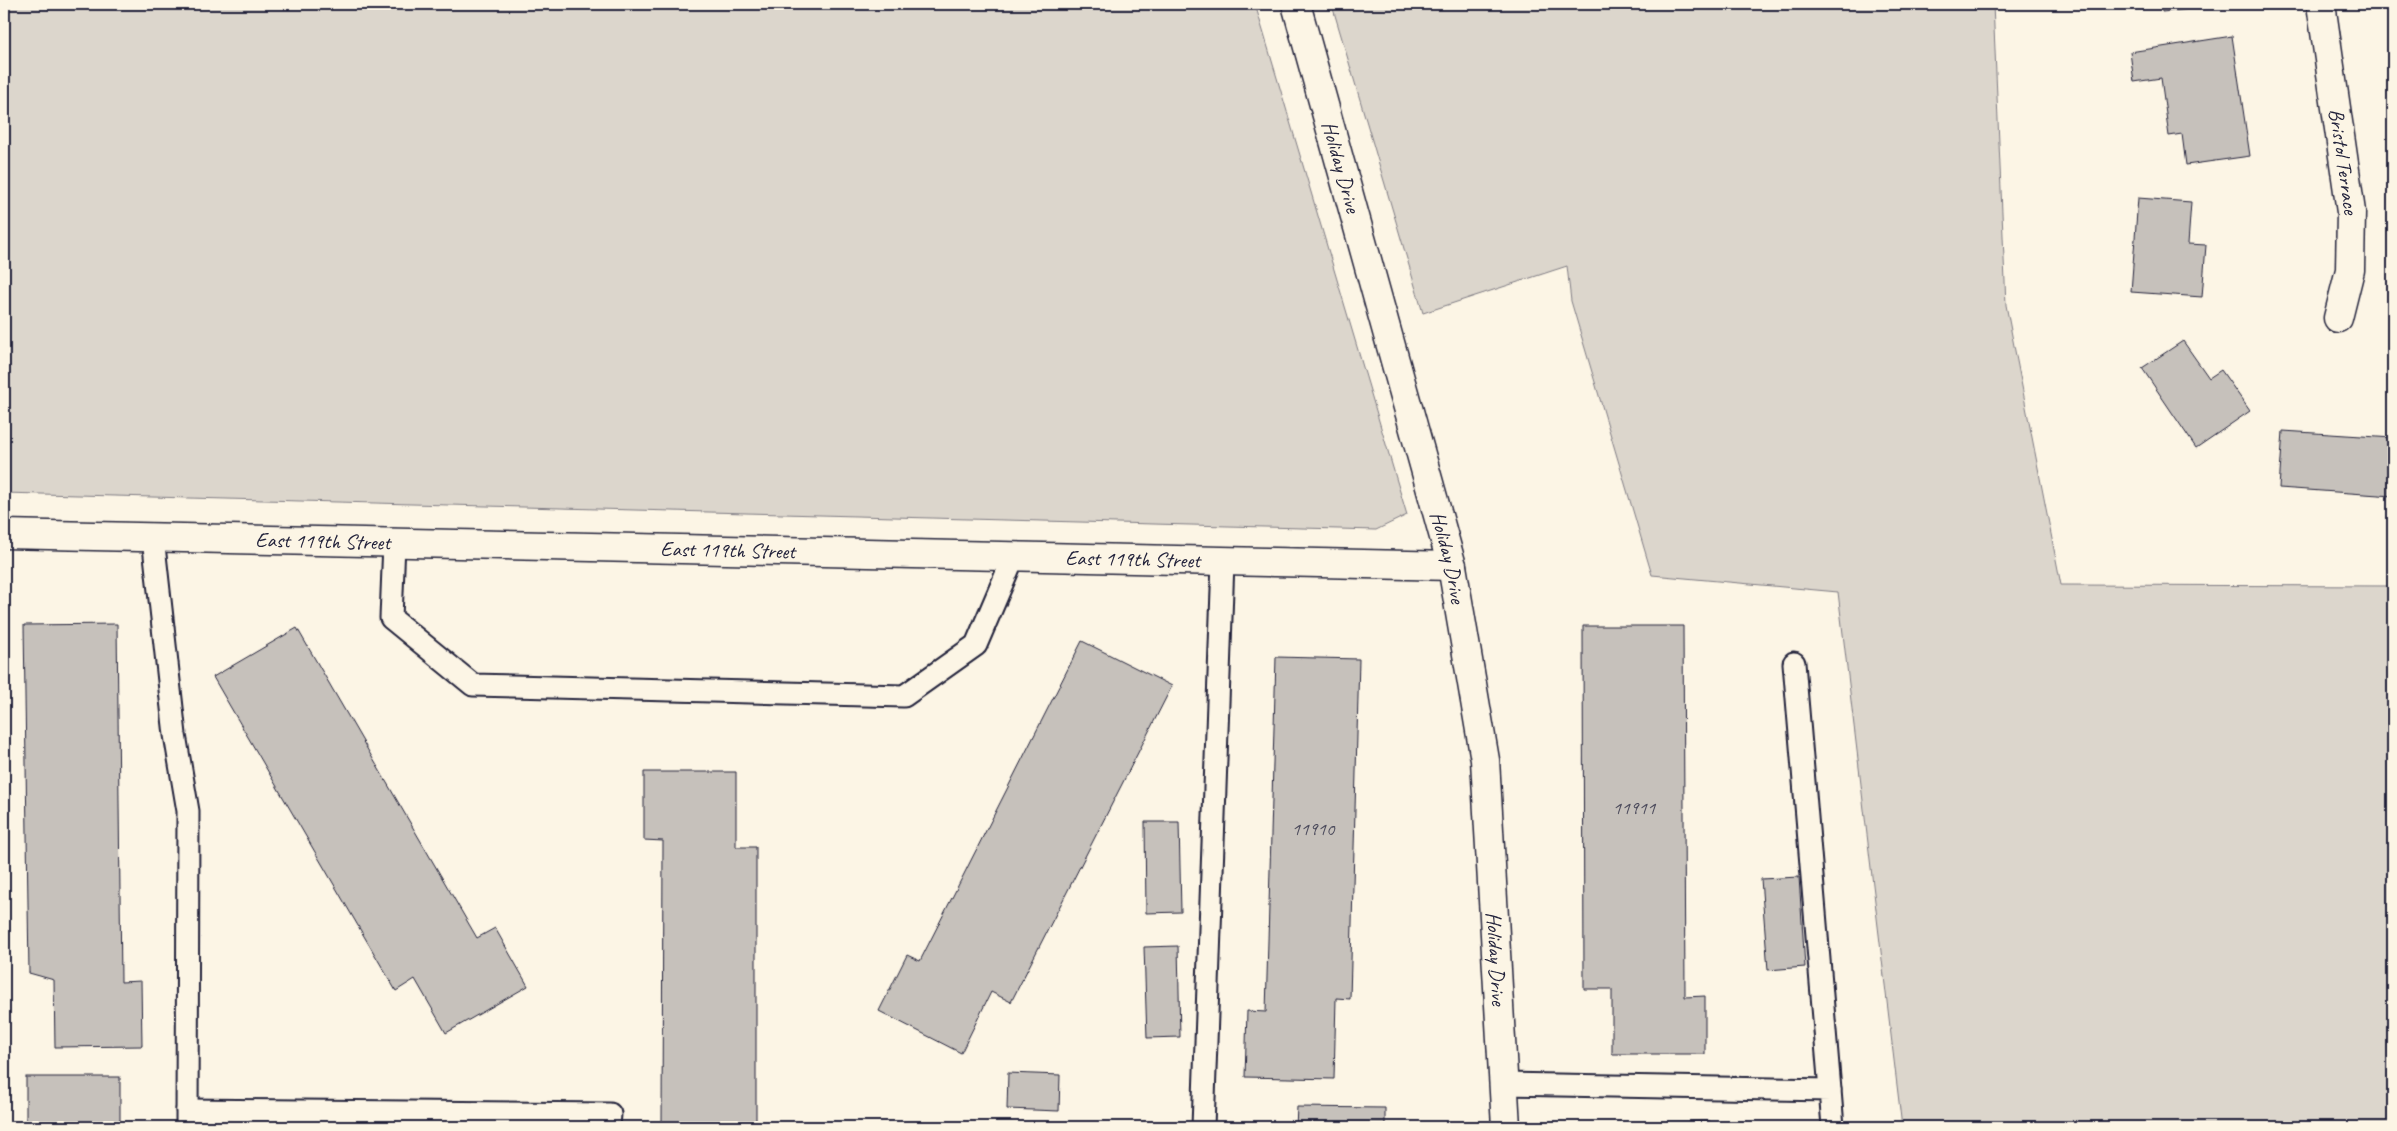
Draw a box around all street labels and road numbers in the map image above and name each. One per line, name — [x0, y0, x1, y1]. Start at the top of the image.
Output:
street label: Bristol Terrace — [2323, 107, 2364, 217]
street label: Holiday Drive — [1316, 118, 1367, 217]
street label: Holiday Drive — [1424, 508, 1471, 606]
street label: East 119th Street — [255, 527, 393, 556]
street label: East 119th Street — [660, 536, 798, 565]
street label: East 119th Street — [1065, 544, 1202, 573]
street label: Holiday Drive — [1481, 911, 1512, 1007]

